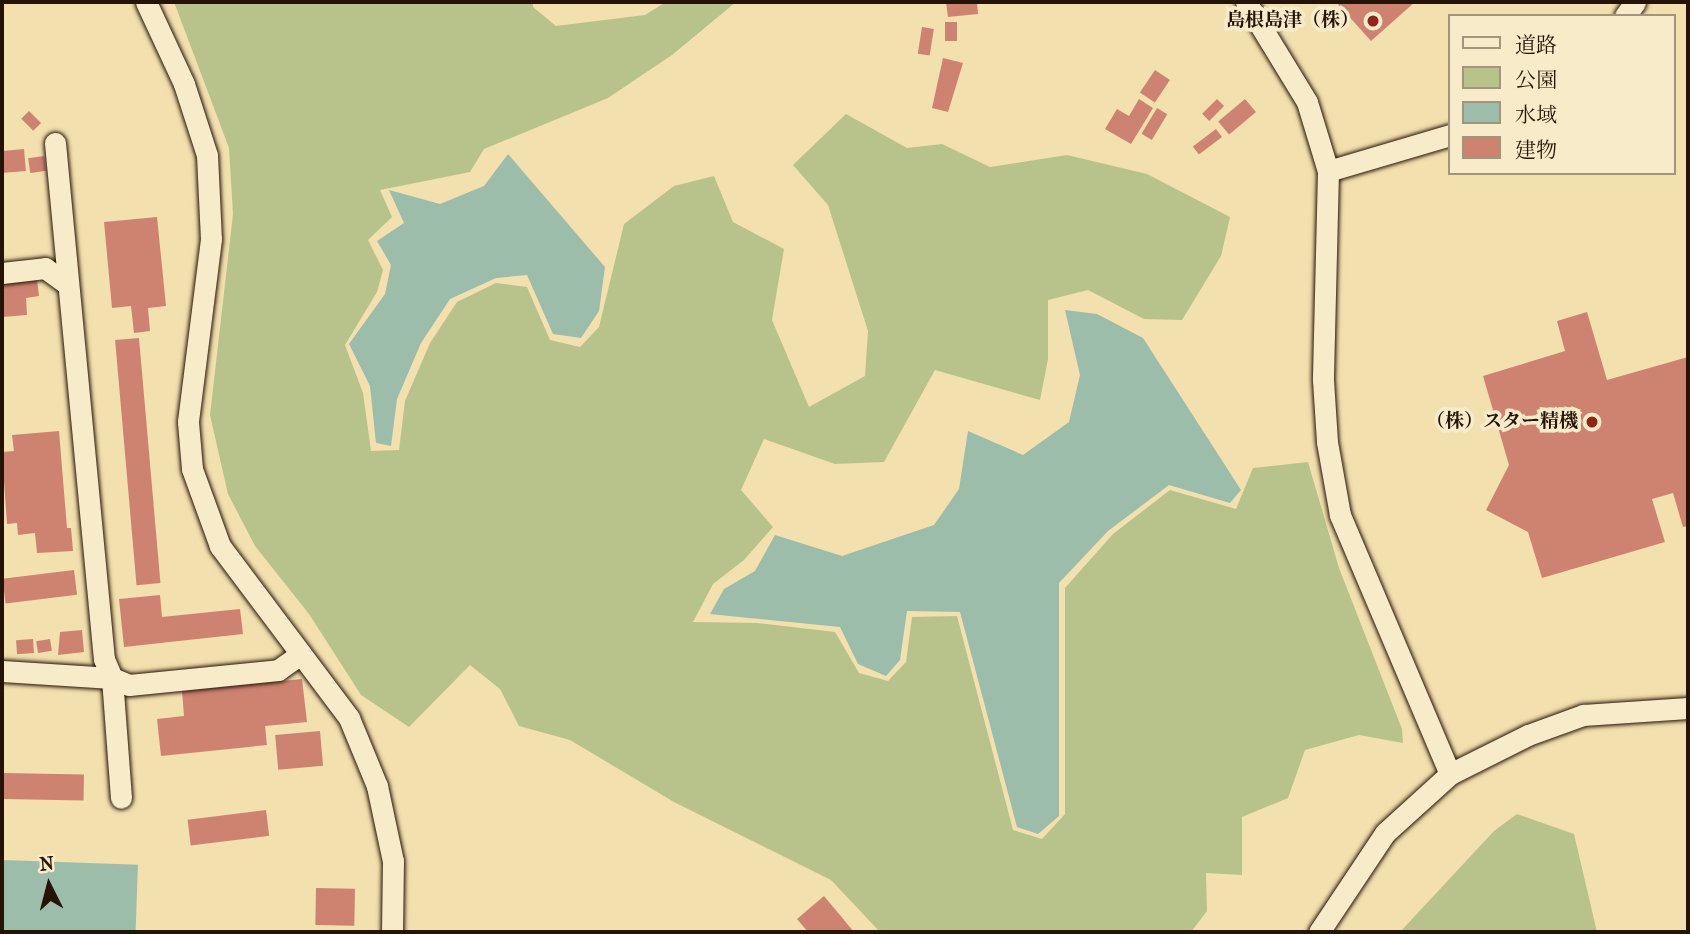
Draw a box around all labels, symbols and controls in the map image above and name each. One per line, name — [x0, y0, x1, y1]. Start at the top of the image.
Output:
place label: 島根島津（株） — [1226, 10, 1359, 32]
marker: 島根島津（株） — [1365, 13, 1381, 29]
legend — [1448, 14, 1676, 175]
text: 道路 — [1515, 33, 1557, 57]
text: 公園 — [1515, 68, 1557, 92]
text: 水域 — [1515, 103, 1557, 127]
text: 建物 — [1515, 138, 1557, 162]
place label: （株）スター精機 — [1426, 411, 1578, 433]
marker: （株）スター精機 — [1584, 414, 1600, 430]
north arrow — [14, 850, 84, 920]
text: N — [38, 852, 55, 876]

